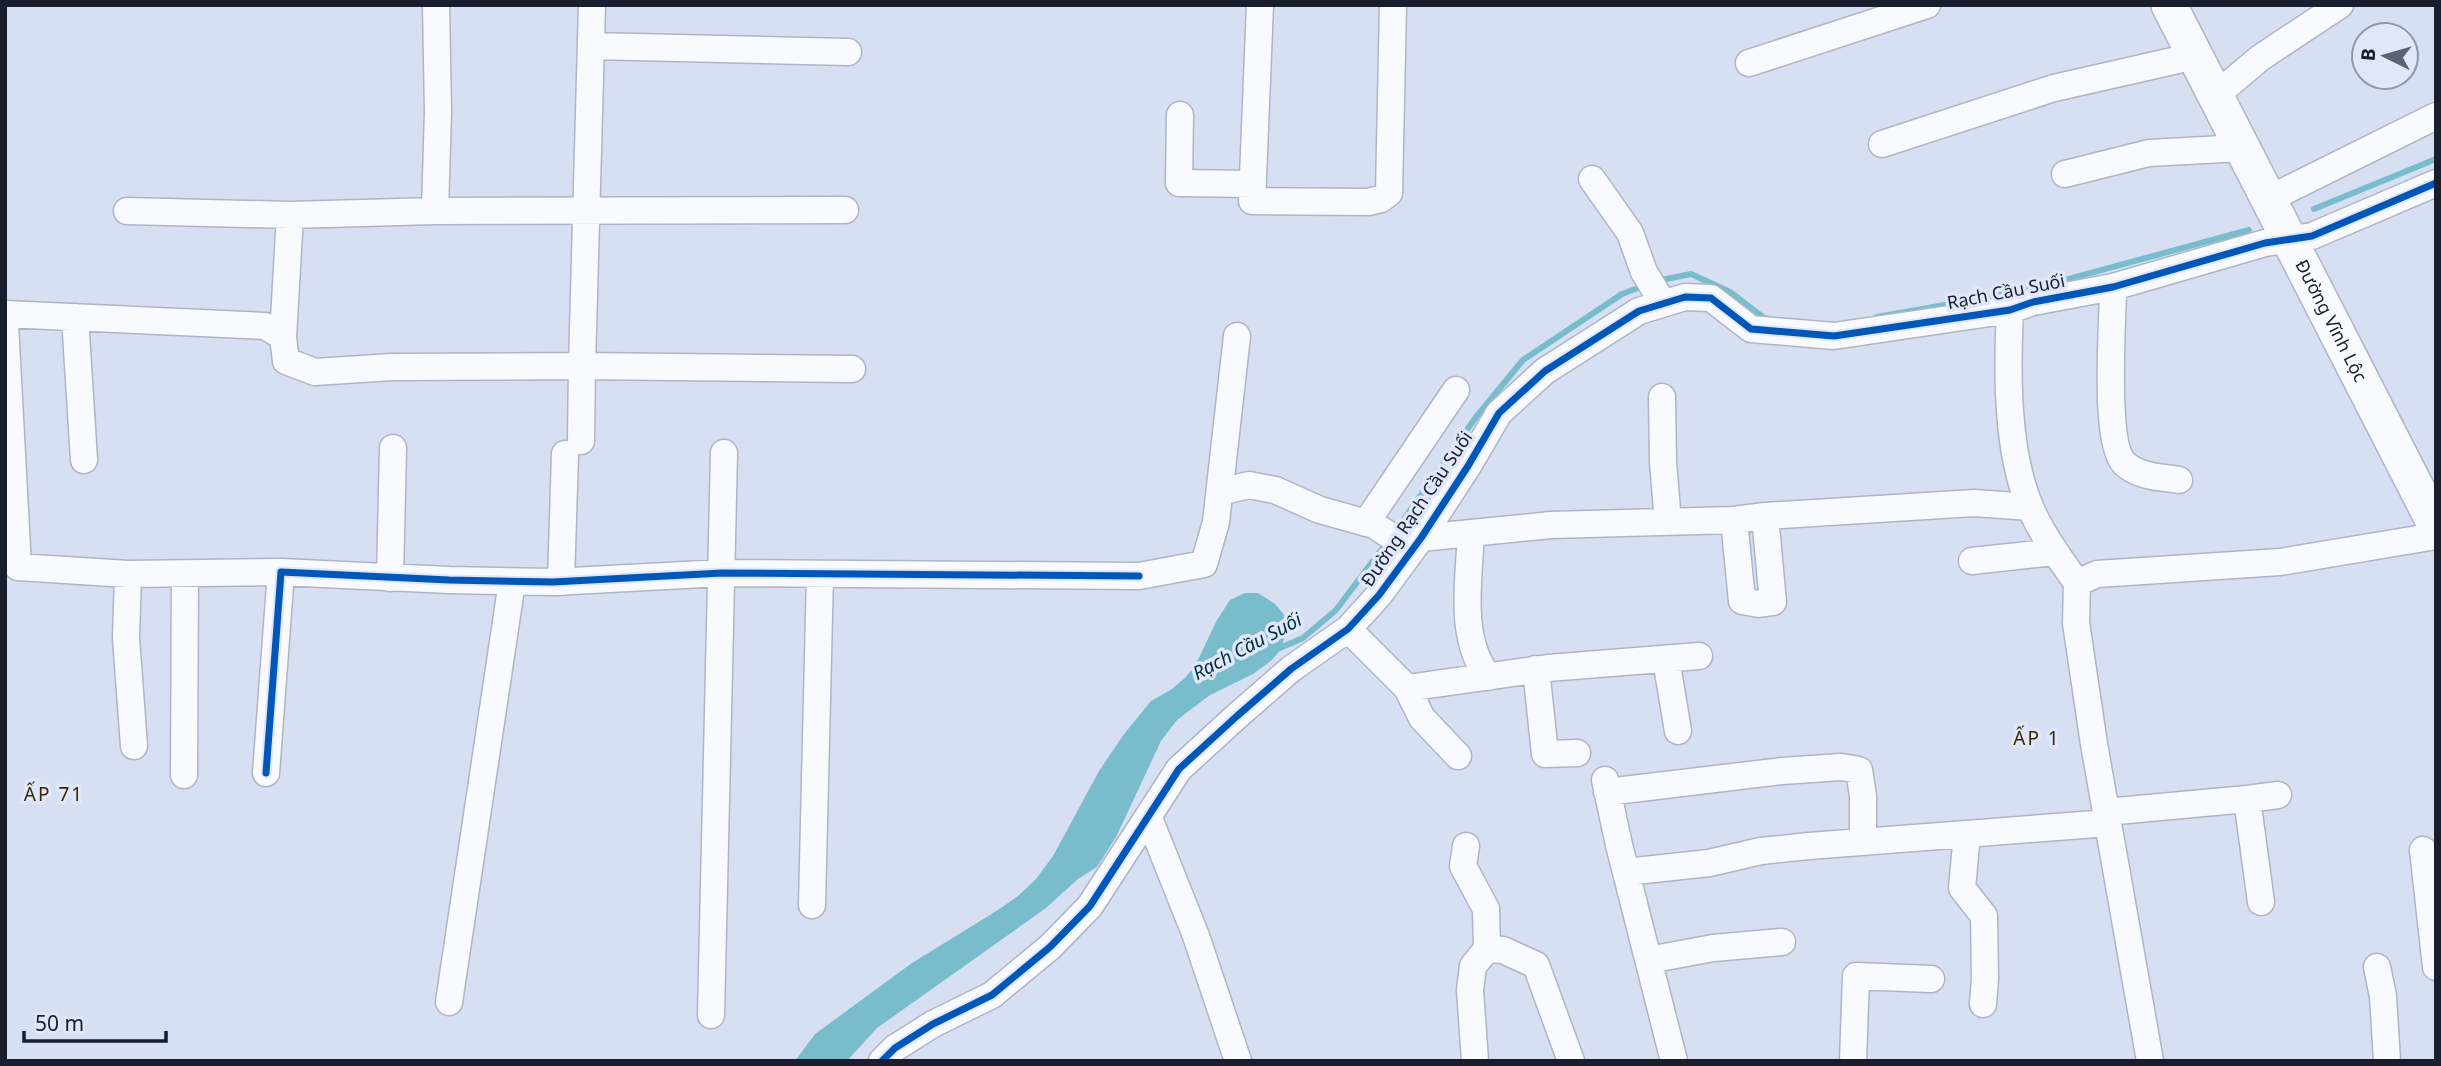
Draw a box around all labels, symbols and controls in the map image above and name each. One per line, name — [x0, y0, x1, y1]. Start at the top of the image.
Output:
north arrow — [2350, 21, 2420, 91]
text: B — [2355, 47, 2382, 62]
street label: Đường Vĩnh Lộc — [2290, 255, 2373, 386]
street label: Rạch Cầu Suối — [1945, 268, 2067, 314]
street label: Đường Rạch Cầu Suối — [1355, 426, 1477, 591]
water label: Rạch Cầu Suối — [1188, 606, 1307, 686]
district label: ẤP 1 — [2013, 725, 2061, 751]
district label: ẤP 71 — [24, 781, 84, 807]
scale bar — [24, 1000, 166, 1044]
text: 50 m — [35, 1009, 84, 1037]

